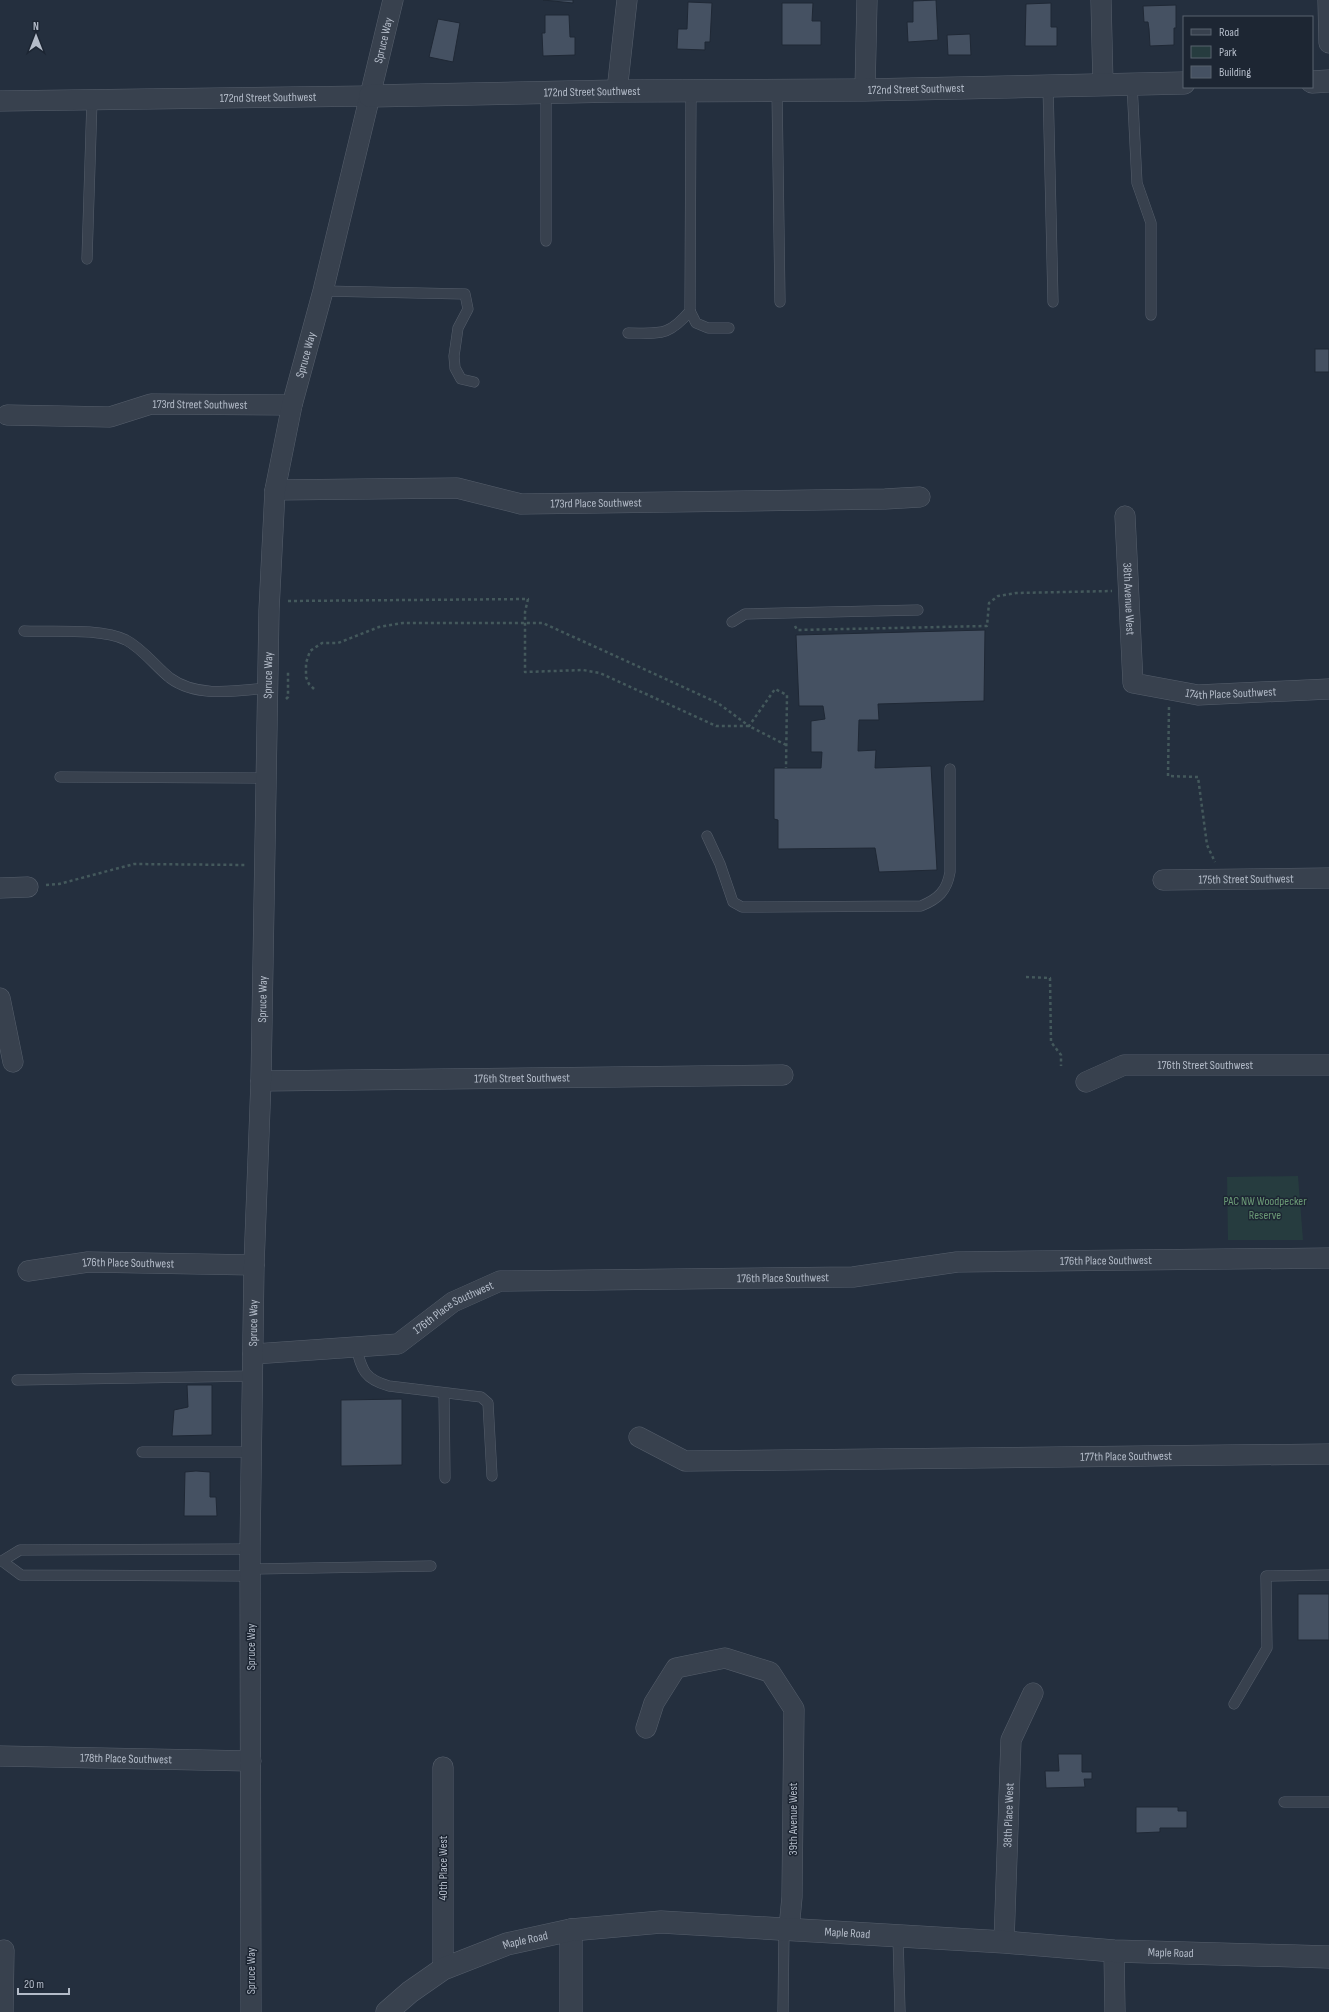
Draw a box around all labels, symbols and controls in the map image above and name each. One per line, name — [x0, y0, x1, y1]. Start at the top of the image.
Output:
north arrow — [16, 16, 56, 56]
street label: Spruce Way — [371, 16, 396, 65]
legend — [1183, 16, 1313, 88]
text: N — [33, 20, 39, 33]
text: Road — [1219, 25, 1239, 40]
text: Park — [1219, 45, 1237, 60]
text: Building — [1219, 65, 1251, 80]
street label: 172nd Street Southwest — [867, 80, 965, 97]
street label: 172nd Street Southwest — [543, 83, 641, 100]
street label: 172nd Street Southwest — [219, 89, 317, 106]
street label: Spruce Way — [292, 330, 319, 379]
street label: 173rd Street Southwest — [152, 397, 248, 412]
street label: 173rd Place Southwest — [550, 495, 642, 511]
street label: 38th Avenue West — [1120, 562, 1138, 636]
street label: Spruce Way — [260, 651, 276, 699]
street label: 174th Place Southwest — [1184, 684, 1277, 702]
street label: 175th Street Southwest — [1198, 871, 1294, 887]
street label: Spruce Way — [254, 975, 270, 1023]
street label: 176th Street Southwest — [1157, 1058, 1254, 1073]
street label: 176th Street Southwest — [474, 1070, 570, 1086]
park label: PAC NW Woodpecker Reserve — [1223, 1194, 1307, 1223]
street label: 176th Place Southwest — [1060, 1252, 1152, 1268]
street label: 176th Place Southwest — [81, 1254, 175, 1271]
street label: 176th Place Southwest — [737, 1270, 829, 1286]
street label: 176th Place Southwest — [410, 1277, 496, 1337]
street label: Spruce Way — [245, 1299, 261, 1347]
street label: 177th Place Southwest — [1080, 1448, 1172, 1464]
street label: Spruce Way — [244, 1623, 259, 1670]
street label: 178th Place Southwest — [80, 1750, 172, 1767]
street label: 39th Avenue West — [786, 1782, 801, 1855]
street label: 38th Place West — [1000, 1782, 1017, 1848]
street label: 40th Place West — [436, 1835, 451, 1900]
street label: Maple Road — [824, 1924, 871, 1942]
street label: Maple Road — [500, 1928, 549, 1953]
street label: Maple Road — [1148, 1944, 1194, 1961]
street label: Spruce Way — [244, 1947, 259, 1994]
scale bar — [18, 1970, 69, 1996]
text: 20 m — [24, 1977, 44, 1992]

